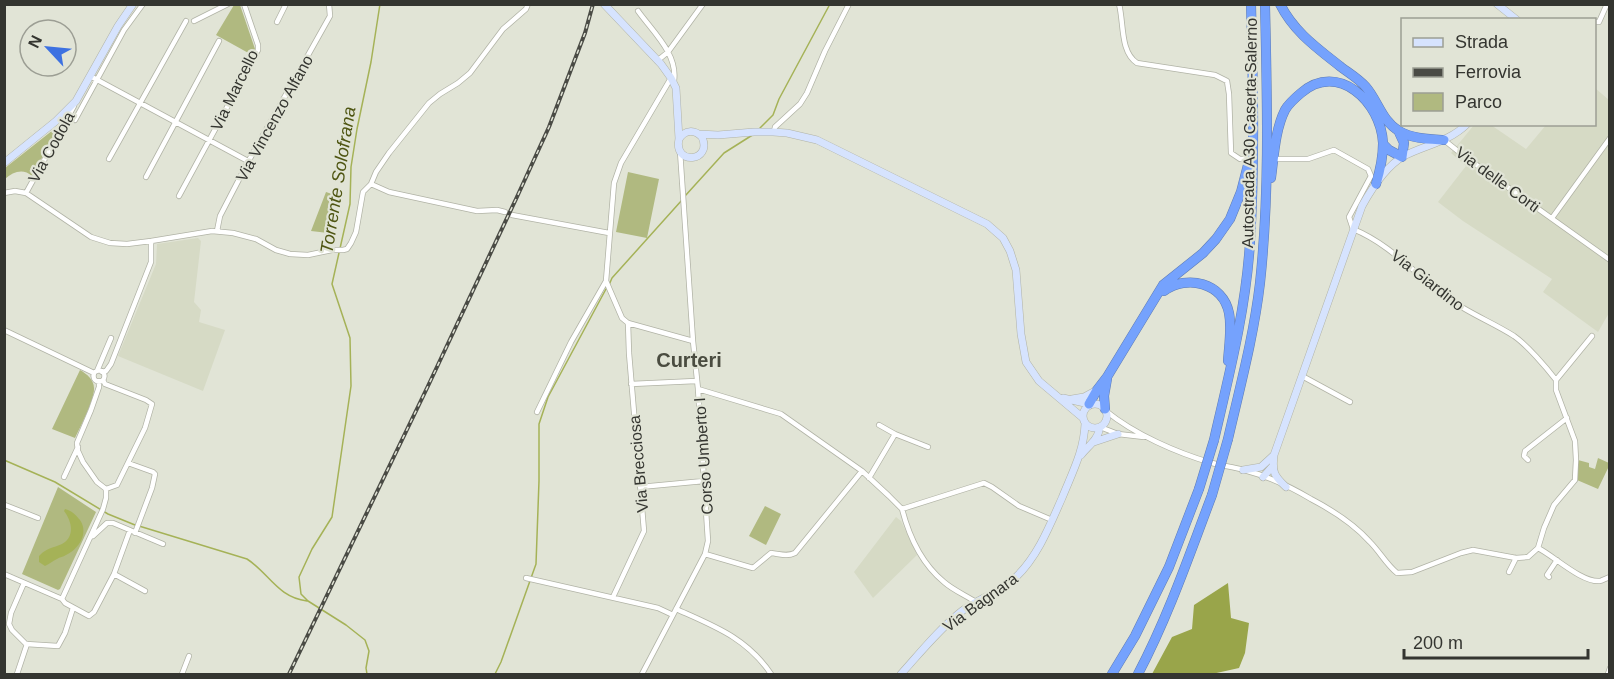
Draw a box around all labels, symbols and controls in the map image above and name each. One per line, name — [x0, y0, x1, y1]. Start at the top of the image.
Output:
north arrow — [18, 18, 78, 78]
street label: Autostrada A30 Caserta-Salerno — [1239, 18, 1260, 248]
legend — [1401, 18, 1596, 126]
text: Strada — [1455, 32, 1509, 52]
text: N — [25, 33, 45, 51]
street label: Via Marcello — [208, 47, 261, 133]
street label: Via Vincenzo Alfano — [233, 52, 316, 184]
text: Ferrovia — [1455, 62, 1522, 82]
text: Parco — [1455, 92, 1502, 112]
water label: Torrente Solofrana — [317, 105, 359, 255]
street label: Via Codola — [25, 109, 78, 185]
street label: Via delle Corti — [1453, 143, 1543, 215]
street label: Via Giardino — [1388, 247, 1468, 314]
district label: Curteri — [656, 349, 722, 371]
street label: Corso Umberto I — [691, 397, 716, 515]
street label: Via Brecciosa — [626, 415, 651, 513]
street label: Via Bagnara — [940, 570, 1021, 635]
scale bar — [1404, 622, 1588, 660]
text: 200 m — [1413, 633, 1463, 653]

